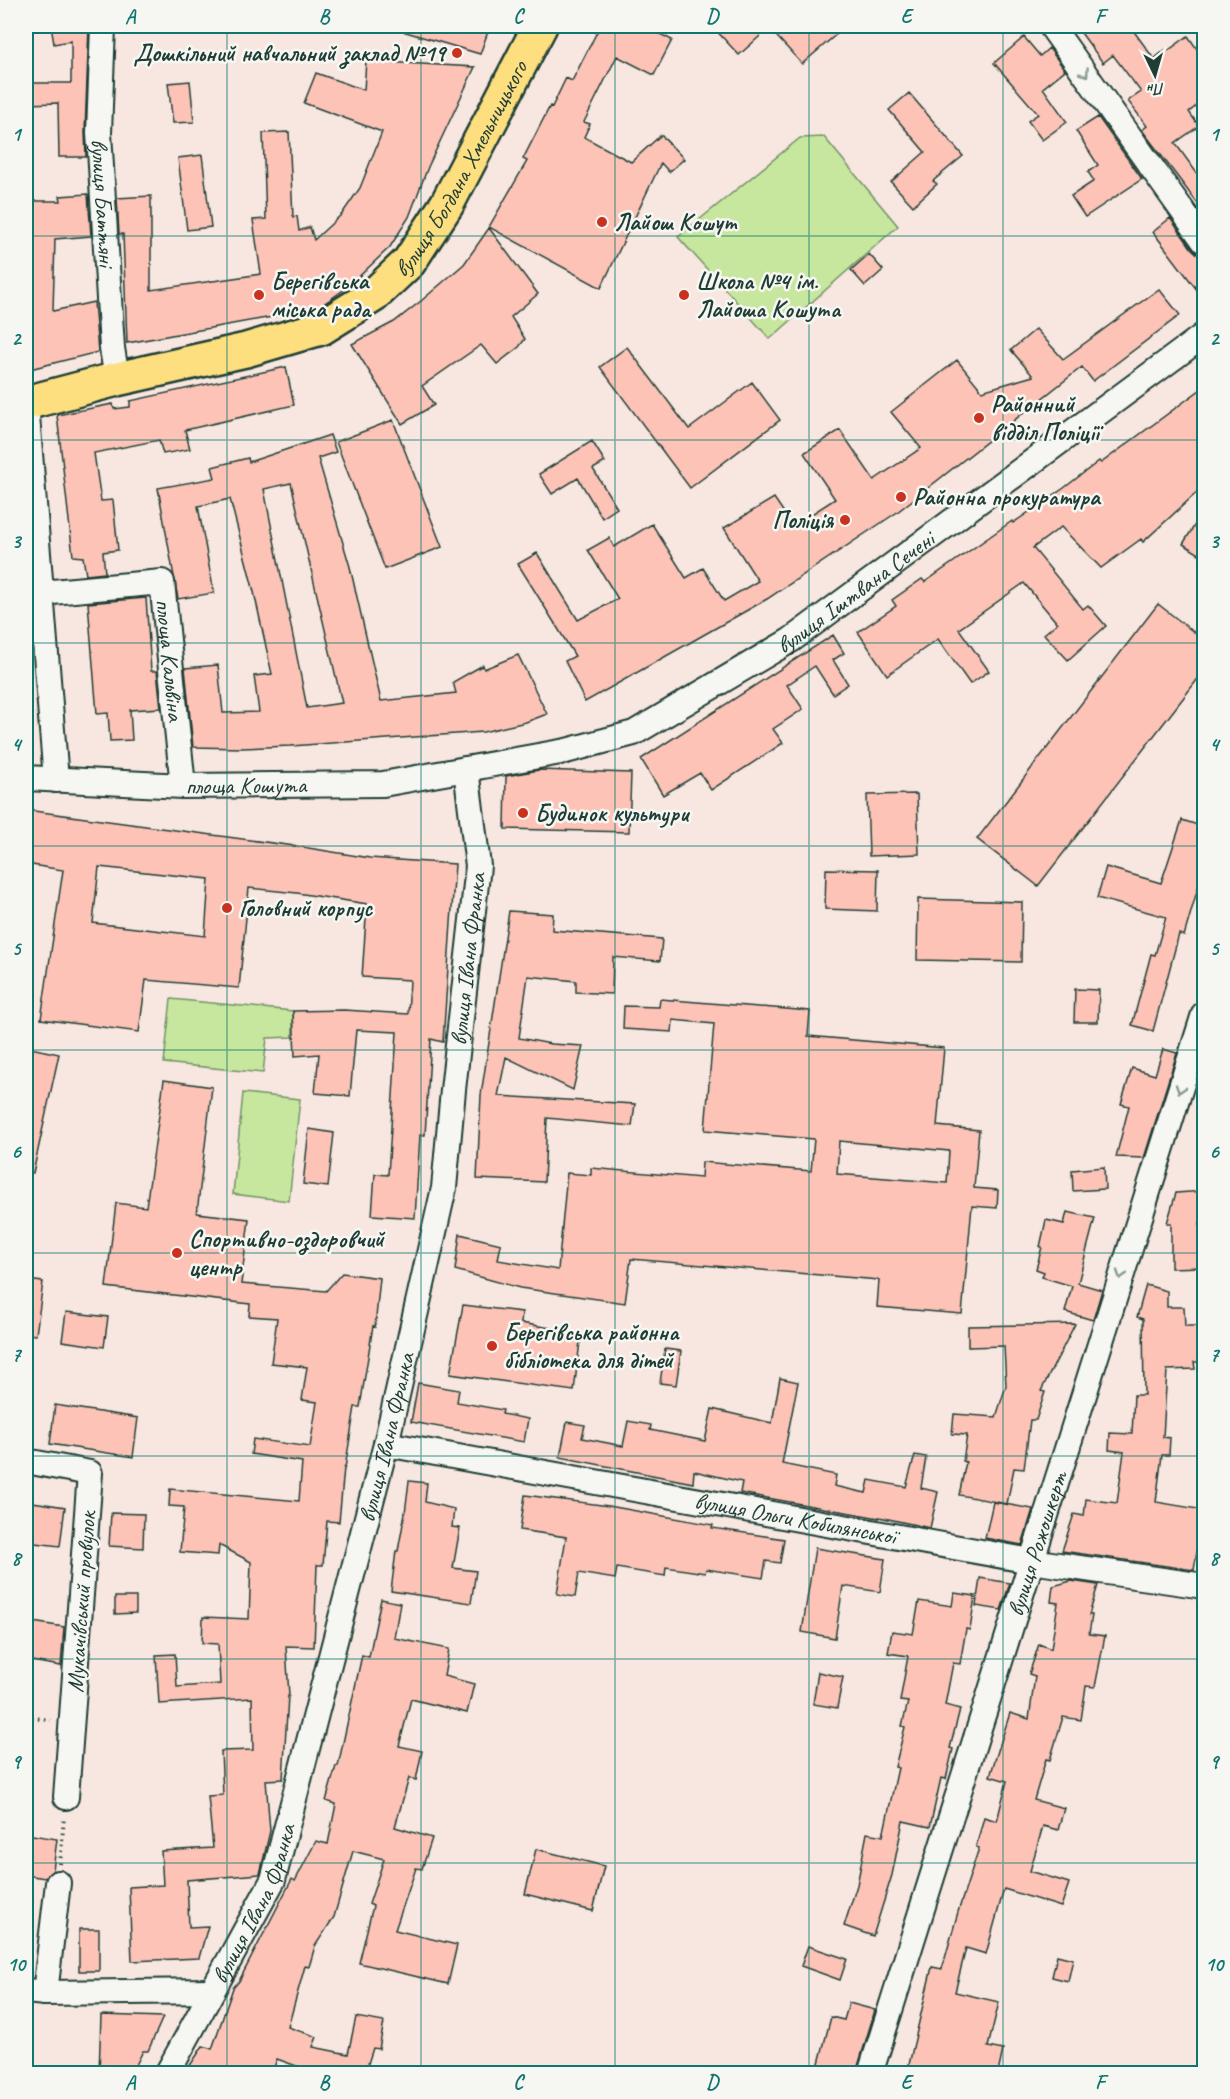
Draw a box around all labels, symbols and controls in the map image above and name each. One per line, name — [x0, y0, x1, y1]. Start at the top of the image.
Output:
text: A — [125, 4, 137, 29]
text: B — [319, 4, 331, 29]
text: C — [513, 4, 525, 29]
text: D — [706, 4, 720, 29]
text: E — [901, 4, 915, 29]
text: F — [1095, 4, 1109, 29]
place label: Дошкільний навчальний заклад №19 — [133, 38, 447, 69]
north arrow — [1125, 45, 1185, 105]
marker: Дошкільний навчальний заклад №19 — [450, 46, 464, 60]
street label: вулиця Богдана Хмельницького — [388, 54, 535, 283]
one-way arrow — [1078, 67, 1089, 78]
text: Пн — [1146, 78, 1165, 100]
text: 1 — [12, 122, 23, 147]
text: 1 — [1210, 122, 1221, 147]
street label: вулиця Баттяні — [84, 138, 122, 270]
place label: Лайош Кошут — [614, 207, 738, 237]
marker: Лайош Кошут — [595, 215, 609, 229]
place label: Берегівська міська рада — [271, 266, 373, 324]
place label: Школа №4 ім. Лайоша Кошута — [696, 266, 842, 324]
marker: Берегівська міська рада — [252, 288, 266, 302]
marker: Школа №4 ім. Лайоша Кошута — [677, 288, 691, 302]
text: 2 — [12, 326, 23, 351]
text: 2 — [1210, 326, 1221, 351]
place label: Районний відділ Поліції — [991, 389, 1104, 447]
marker: Районний відділ Поліції — [972, 411, 986, 425]
place label: Районна прокуратура — [913, 482, 1102, 512]
marker: Районна прокуратура — [894, 490, 908, 504]
place label: Поліція — [772, 505, 834, 535]
marker: Поліція — [838, 513, 852, 527]
street label: вулиця Іштвана Сечені — [771, 523, 942, 660]
text: 3 — [12, 529, 23, 554]
text: 3 — [1210, 529, 1221, 554]
street label: площа Кальвіна — [149, 598, 191, 724]
text: 4 — [12, 732, 24, 757]
text: 4 — [1210, 732, 1222, 757]
street label: площа Кошута — [185, 770, 308, 801]
place label: Будинок культури — [535, 798, 691, 828]
marker: Будинок культури — [516, 806, 530, 820]
street label: вулиця Івана Франка — [443, 870, 492, 1047]
place label: Головний корпус — [239, 893, 373, 923]
marker: Головний корпус — [220, 901, 234, 915]
text: 5 — [12, 936, 23, 961]
text: 5 — [1210, 936, 1221, 961]
one-way arrow — [1175, 1083, 1188, 1094]
text: 6 — [11, 1139, 22, 1164]
text: 6 — [1209, 1139, 1220, 1164]
place label: Спортивно-оздоровчий центр — [189, 1224, 386, 1282]
marker: Спортивно-оздоровчий центр — [170, 1246, 184, 1260]
one-way arrow — [1116, 1269, 1129, 1280]
place label: Берегівська районна бібліотека для дітей — [504, 1317, 680, 1375]
marker: Берегівська районна бібліотека для дітей — [485, 1339, 499, 1353]
text: 7 — [12, 1342, 23, 1367]
text: 7 — [1210, 1342, 1221, 1367]
street label: вулиця Івана Франка — [351, 1349, 422, 1525]
street label: вулиця Рожошкерт — [1000, 1466, 1074, 1620]
street label: вулиця Ольги Кобилянської — [692, 1485, 903, 1552]
street label: Мукачівський провулок — [60, 1508, 102, 1694]
text: 8 — [12, 1546, 24, 1571]
text: 8 — [1210, 1546, 1222, 1571]
text: 9 — [12, 1749, 23, 1774]
text: 9 — [1210, 1749, 1221, 1774]
street label: вулиця Івана Франка — [204, 1819, 302, 1989]
text: 10 — [7, 1952, 27, 1977]
text: 10 — [1205, 1952, 1225, 1977]
text: A — [125, 2070, 137, 2095]
text: B — [319, 2070, 331, 2095]
text: C — [513, 2070, 525, 2095]
text: D — [706, 2070, 720, 2095]
text: E — [901, 2070, 915, 2095]
text: F — [1095, 2070, 1109, 2095]

